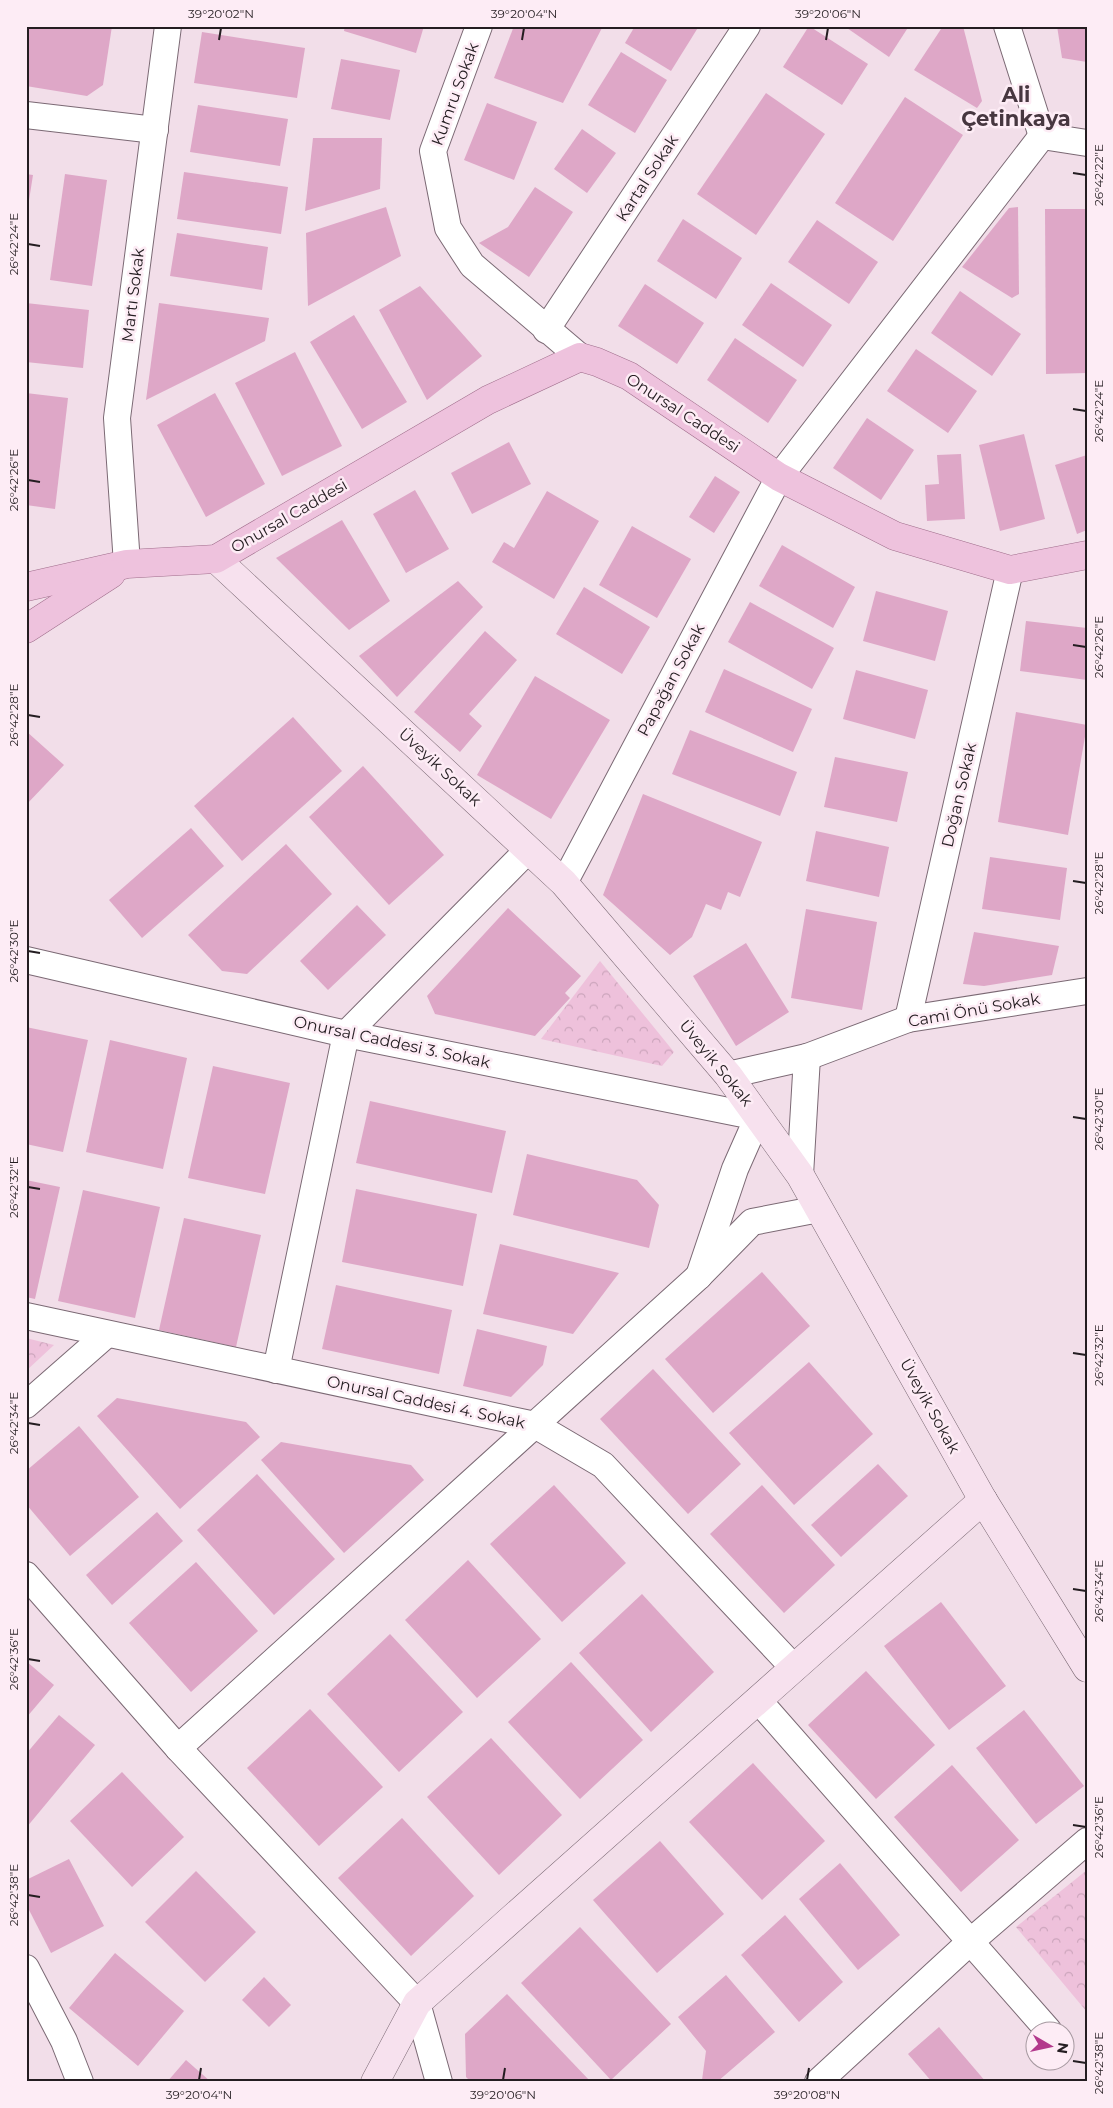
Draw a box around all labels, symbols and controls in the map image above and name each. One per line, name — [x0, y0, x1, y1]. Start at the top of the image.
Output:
text: 39°20'02"N — [188, 6, 254, 21]
text: 39°20'04"N — [491, 6, 557, 21]
text: 39°20'06"N — [795, 6, 861, 21]
street label: Kumru Sokak — [428, 39, 483, 148]
district label: Ali Çetinkaya — [961, 82, 1071, 131]
street label: Kartal Sokak — [612, 131, 682, 225]
text: 26°42'22"E — [1091, 144, 1106, 206]
text: 26°42'24"E — [6, 213, 21, 275]
street label: Martı Sokak — [118, 246, 148, 343]
street label: Onursal Caddesi — [623, 369, 743, 457]
text: 26°42'24"E — [1091, 380, 1106, 442]
text: 26°42'26"E — [6, 449, 21, 511]
street label: Onursal Caddesi — [227, 475, 351, 557]
text: 26°42'26"E — [1091, 616, 1106, 678]
street label: Papağan Sokak — [633, 620, 709, 739]
text: 26°42'28"E — [6, 684, 21, 746]
street label: Üveyik Sokak — [395, 723, 486, 810]
street label: Doğan Sokak — [938, 740, 980, 849]
text: 26°42'28"E — [1091, 852, 1106, 914]
text: 26°42'30"E — [6, 919, 21, 983]
street label: Cami Önü Sokak — [906, 988, 1042, 1031]
street label: Onursal Caddesi 3. Sokak — [292, 1012, 492, 1072]
street label: Üveyik Sokak — [675, 1015, 758, 1110]
text: 26°42'30"E — [1091, 1087, 1106, 1151]
text: 26°42'32"E — [6, 1156, 21, 1218]
text: 26°42'32"E — [1091, 1324, 1106, 1386]
street label: Üveyik Sokak — [896, 1355, 965, 1457]
street label: Onursal Caddesi 4. Sokak — [325, 1372, 527, 1432]
text: 26°42'34"E — [6, 1392, 21, 1454]
text: 26°42'34"E — [1091, 1560, 1106, 1622]
text: 26°42'36"E — [6, 1628, 21, 1690]
text: 26°42'36"E — [1091, 1796, 1106, 1858]
text: 26°42'38"E — [6, 1864, 21, 1926]
north arrow — [1026, 2020, 1076, 2070]
text: 26°42'38"E — [1091, 2032, 1106, 2094]
text: N — [1053, 2041, 1073, 2055]
text: 39°20'04"N — [166, 2087, 232, 2102]
text: 39°20'06"N — [470, 2087, 536, 2102]
text: 39°20'08"N — [774, 2087, 840, 2102]

